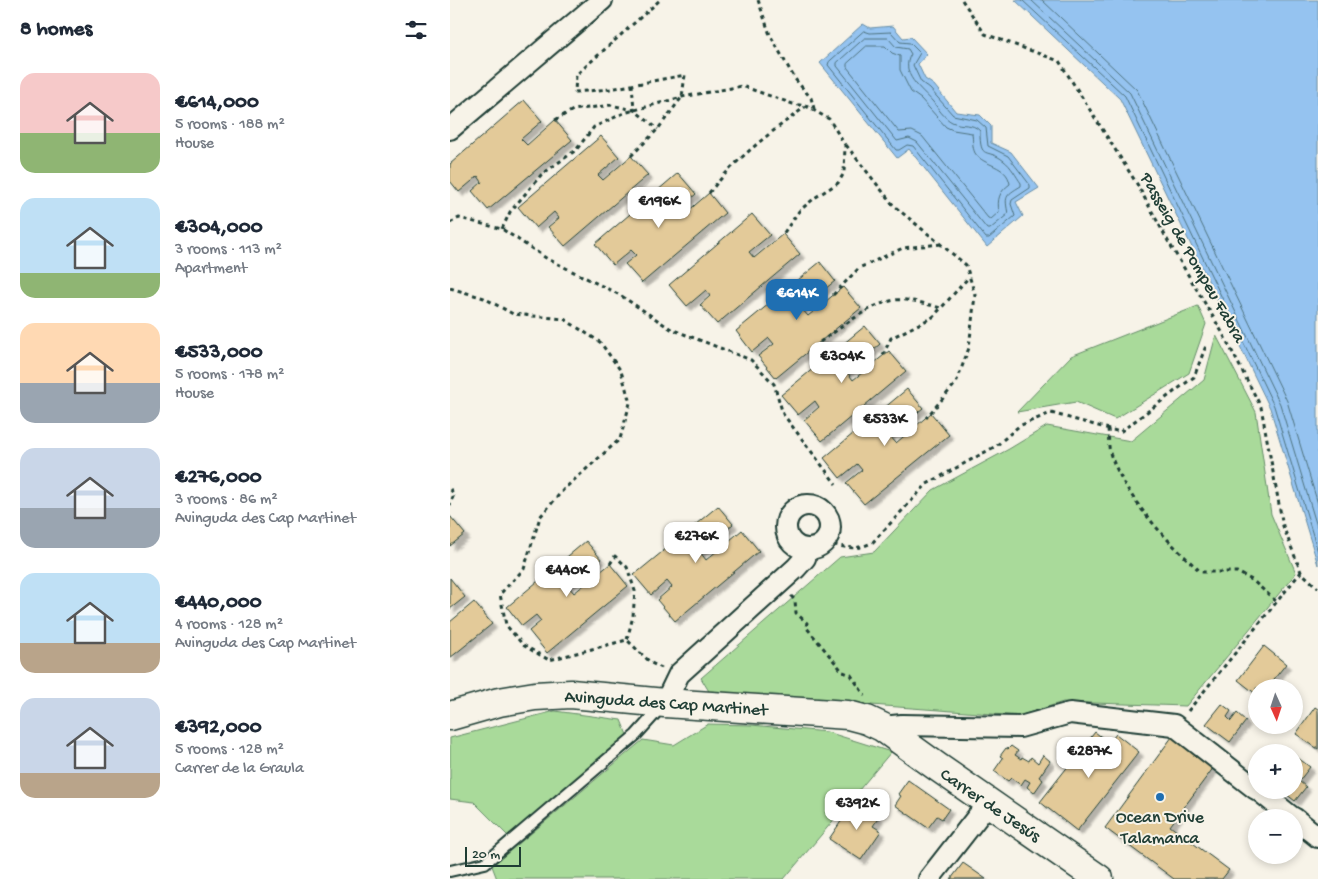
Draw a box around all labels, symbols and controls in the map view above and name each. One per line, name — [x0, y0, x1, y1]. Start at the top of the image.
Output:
icon: filters — [402, 16, 430, 44]
text: 8 homes — [20, 18, 92, 43]
text: €614,000 — [175, 91, 259, 116]
icon: home — [60, 93, 120, 153]
text: 5 rooms · 188 m² — [175, 116, 285, 135]
text: House — [175, 135, 214, 154]
street label: Passeig de Pompeu Fabra — [1134, 169, 1250, 348]
pin: €196K — [624, 186, 694, 229]
text: €196K — [639, 193, 679, 212]
text: €304,000 — [175, 216, 263, 241]
icon: home — [60, 218, 120, 278]
text: 3 rooms · 113 m² — [175, 241, 282, 260]
text: Apartment — [175, 260, 247, 279]
pin: €614K — [762, 278, 832, 321]
text: €614K — [777, 285, 817, 304]
text: €533,000 — [175, 341, 263, 366]
pin: €304K — [807, 342, 877, 384]
icon: home — [60, 343, 120, 403]
text: €304K — [820, 348, 864, 367]
text: 5 rooms · 178 m² — [175, 366, 284, 385]
text: House — [175, 385, 214, 404]
pin: €533K — [850, 404, 920, 447]
text: €533K — [863, 411, 907, 430]
text: €276,000 — [175, 466, 262, 491]
icon: home — [60, 468, 120, 528]
text: 3 rooms · 86 m² — [175, 491, 278, 510]
text: Avinguda des Cap Martinet — [175, 510, 356, 529]
pin: €276K — [661, 522, 731, 564]
text: €276K — [675, 528, 717, 547]
pin: €440K — [532, 556, 602, 598]
text: €440K — [546, 562, 588, 581]
text: €440,000 — [175, 591, 262, 616]
icon: home — [60, 593, 120, 653]
text: 4 rooms · 128 m² — [175, 616, 283, 635]
text: Avinguda des Cap Martinet — [175, 635, 356, 654]
north arrow — [1248, 679, 1302, 734]
map controls — [1248, 679, 1303, 864]
street label: Avinguda des Cap Martinet — [564, 687, 770, 722]
text: €392,000 — [175, 716, 262, 741]
icon: home — [60, 718, 120, 778]
pin: €287K — [1054, 736, 1124, 779]
text: 5 rooms · 128 m² — [175, 741, 284, 760]
text: €287K — [1067, 743, 1111, 762]
button: + — [1248, 744, 1303, 799]
text: Carrer de la Graula — [175, 760, 304, 779]
street label: Carrer de Jesús — [935, 765, 1045, 848]
pin: €392K — [822, 788, 892, 831]
marker: Ocean Drive Talamanca — [1154, 791, 1166, 803]
text: €392K — [836, 795, 878, 814]
place label: Ocean Drive Talamanca — [1116, 808, 1205, 850]
button: − — [1248, 809, 1303, 864]
scale bar — [465, 844, 521, 867]
text: 20 m — [472, 847, 500, 864]

